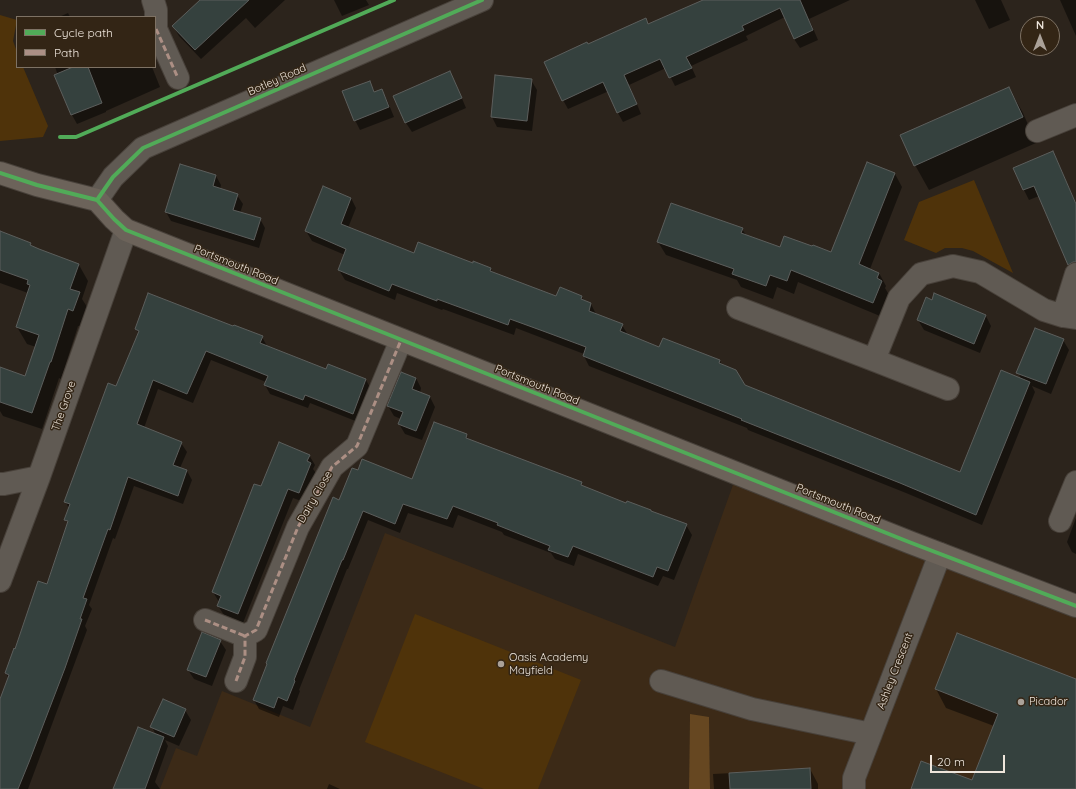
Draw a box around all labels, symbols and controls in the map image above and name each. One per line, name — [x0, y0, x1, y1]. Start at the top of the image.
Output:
legend — [16, 16, 156, 68]
north arrow — [1020, 16, 1060, 56]
text: N — [1036, 18, 1044, 32]
text: Cycle path — [54, 25, 113, 40]
text: Path — [54, 45, 79, 60]
street label: Botley Road — [246, 61, 308, 99]
street label: Portsmouth Road — [192, 242, 280, 288]
street label: Portsmouth Road — [493, 362, 581, 408]
street label: The Grove — [49, 379, 79, 433]
street label: Dairy Close — [295, 469, 335, 525]
street label: Portsmouth Road — [794, 481, 882, 527]
street label: Ashley Crescent — [874, 631, 916, 711]
place label: Oasis Academy Mayfield — [509, 651, 588, 677]
marker: Oasis Academy Mayfield — [496, 659, 506, 669]
place label: Picador — [1029, 695, 1068, 709]
marker: Picador — [1016, 697, 1026, 707]
scale bar — [932, 747, 1007, 773]
text: 20 m — [937, 754, 965, 769]

